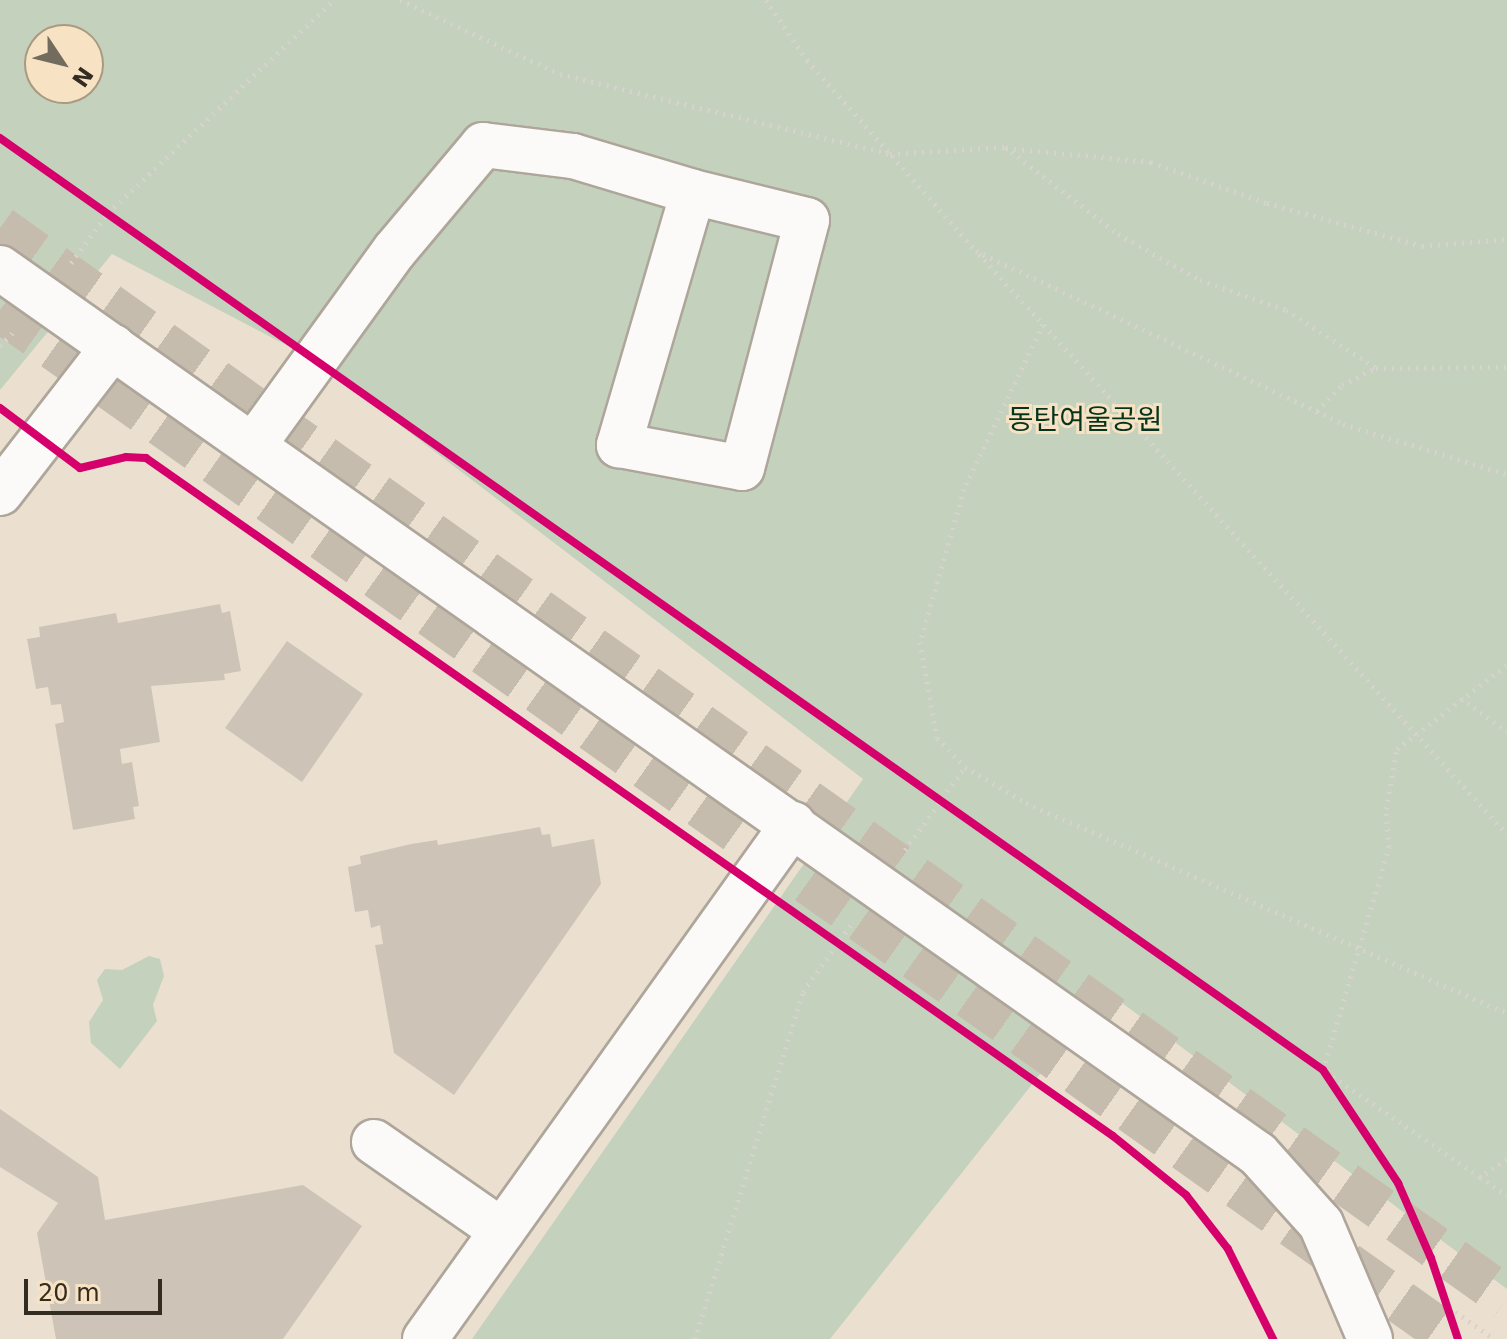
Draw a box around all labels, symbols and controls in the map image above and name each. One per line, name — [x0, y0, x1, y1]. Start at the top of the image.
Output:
north arrow — [24, 24, 104, 104]
text: N — [67, 62, 98, 92]
park label: 동탄여울공원 — [1008, 403, 1162, 437]
scale bar — [28, 1263, 166, 1313]
text: 20 m — [38, 1279, 100, 1307]

